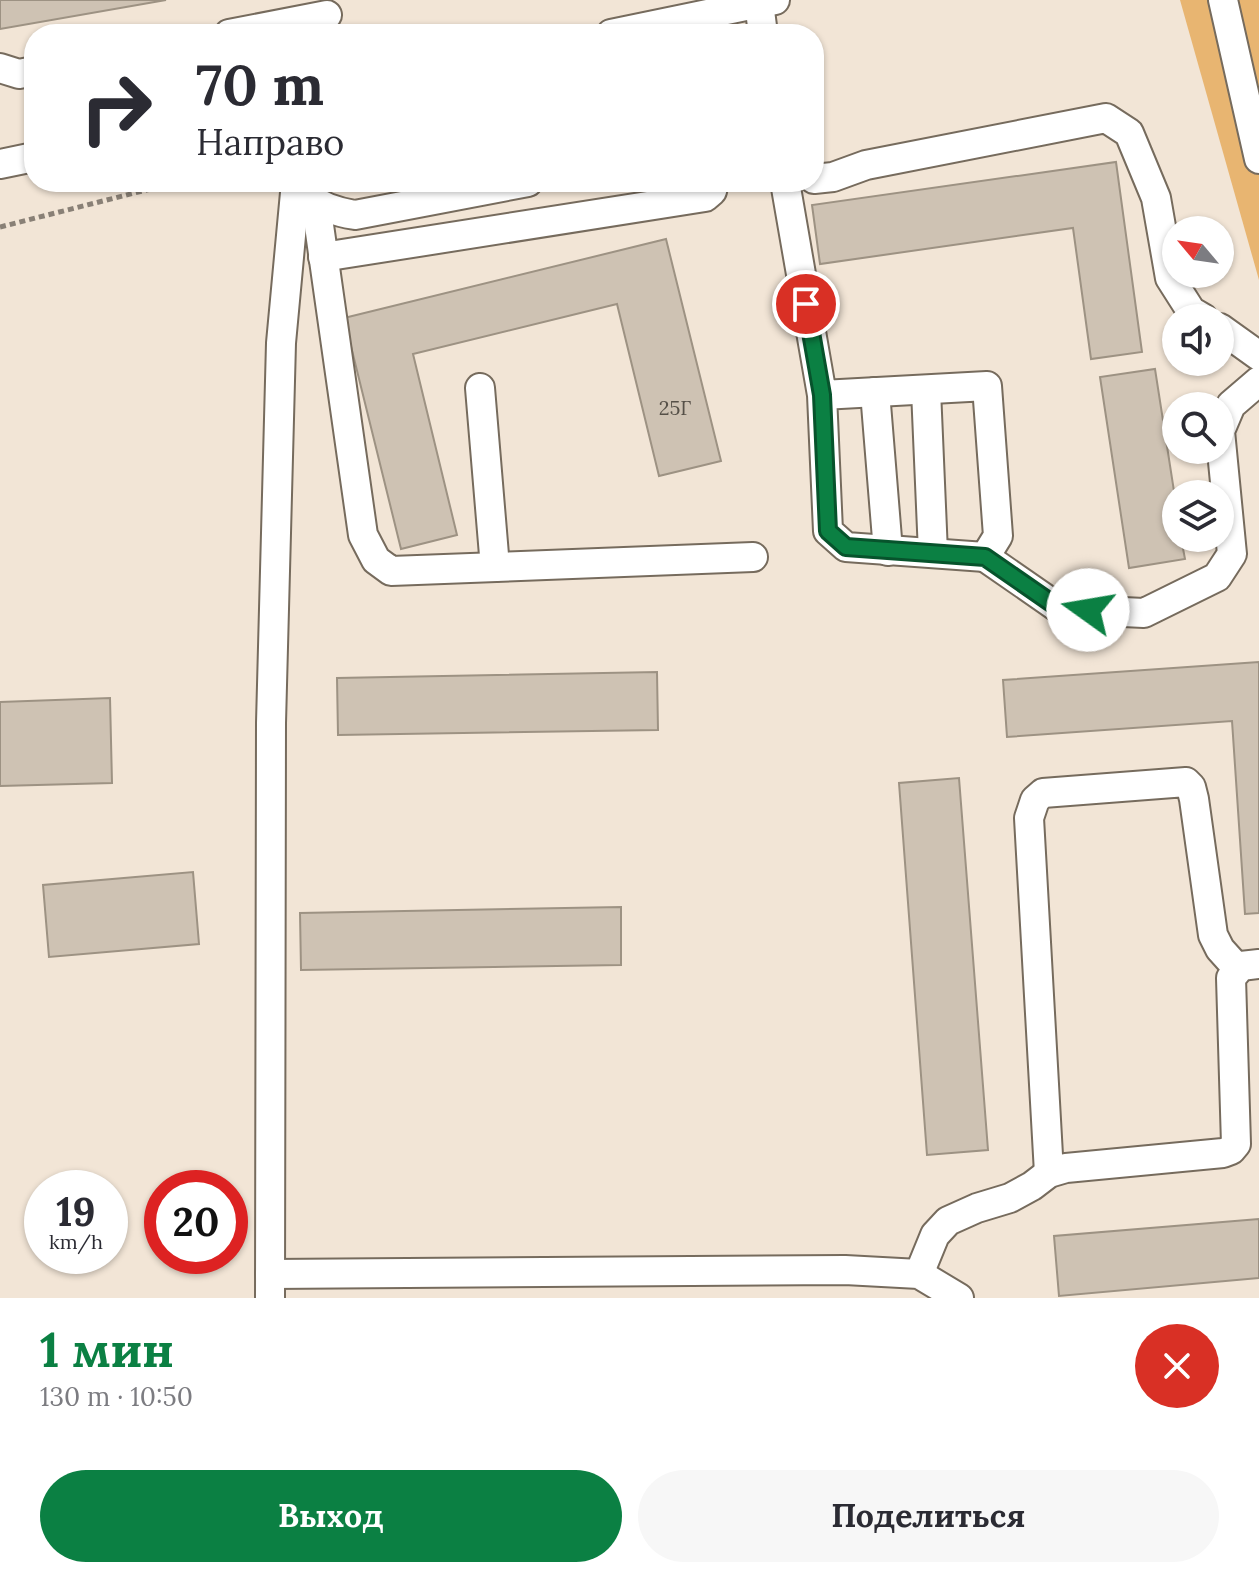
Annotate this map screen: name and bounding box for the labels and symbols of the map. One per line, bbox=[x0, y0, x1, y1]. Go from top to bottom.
north arrow bbox=[1162, 216, 1234, 288]
pin bbox=[772, 270, 840, 338]
house number: 25Г bbox=[659, 395, 691, 420]
position arrow bbox=[1046, 568, 1130, 652]
speed limit sign: 20 bbox=[144, 1170, 248, 1274]

